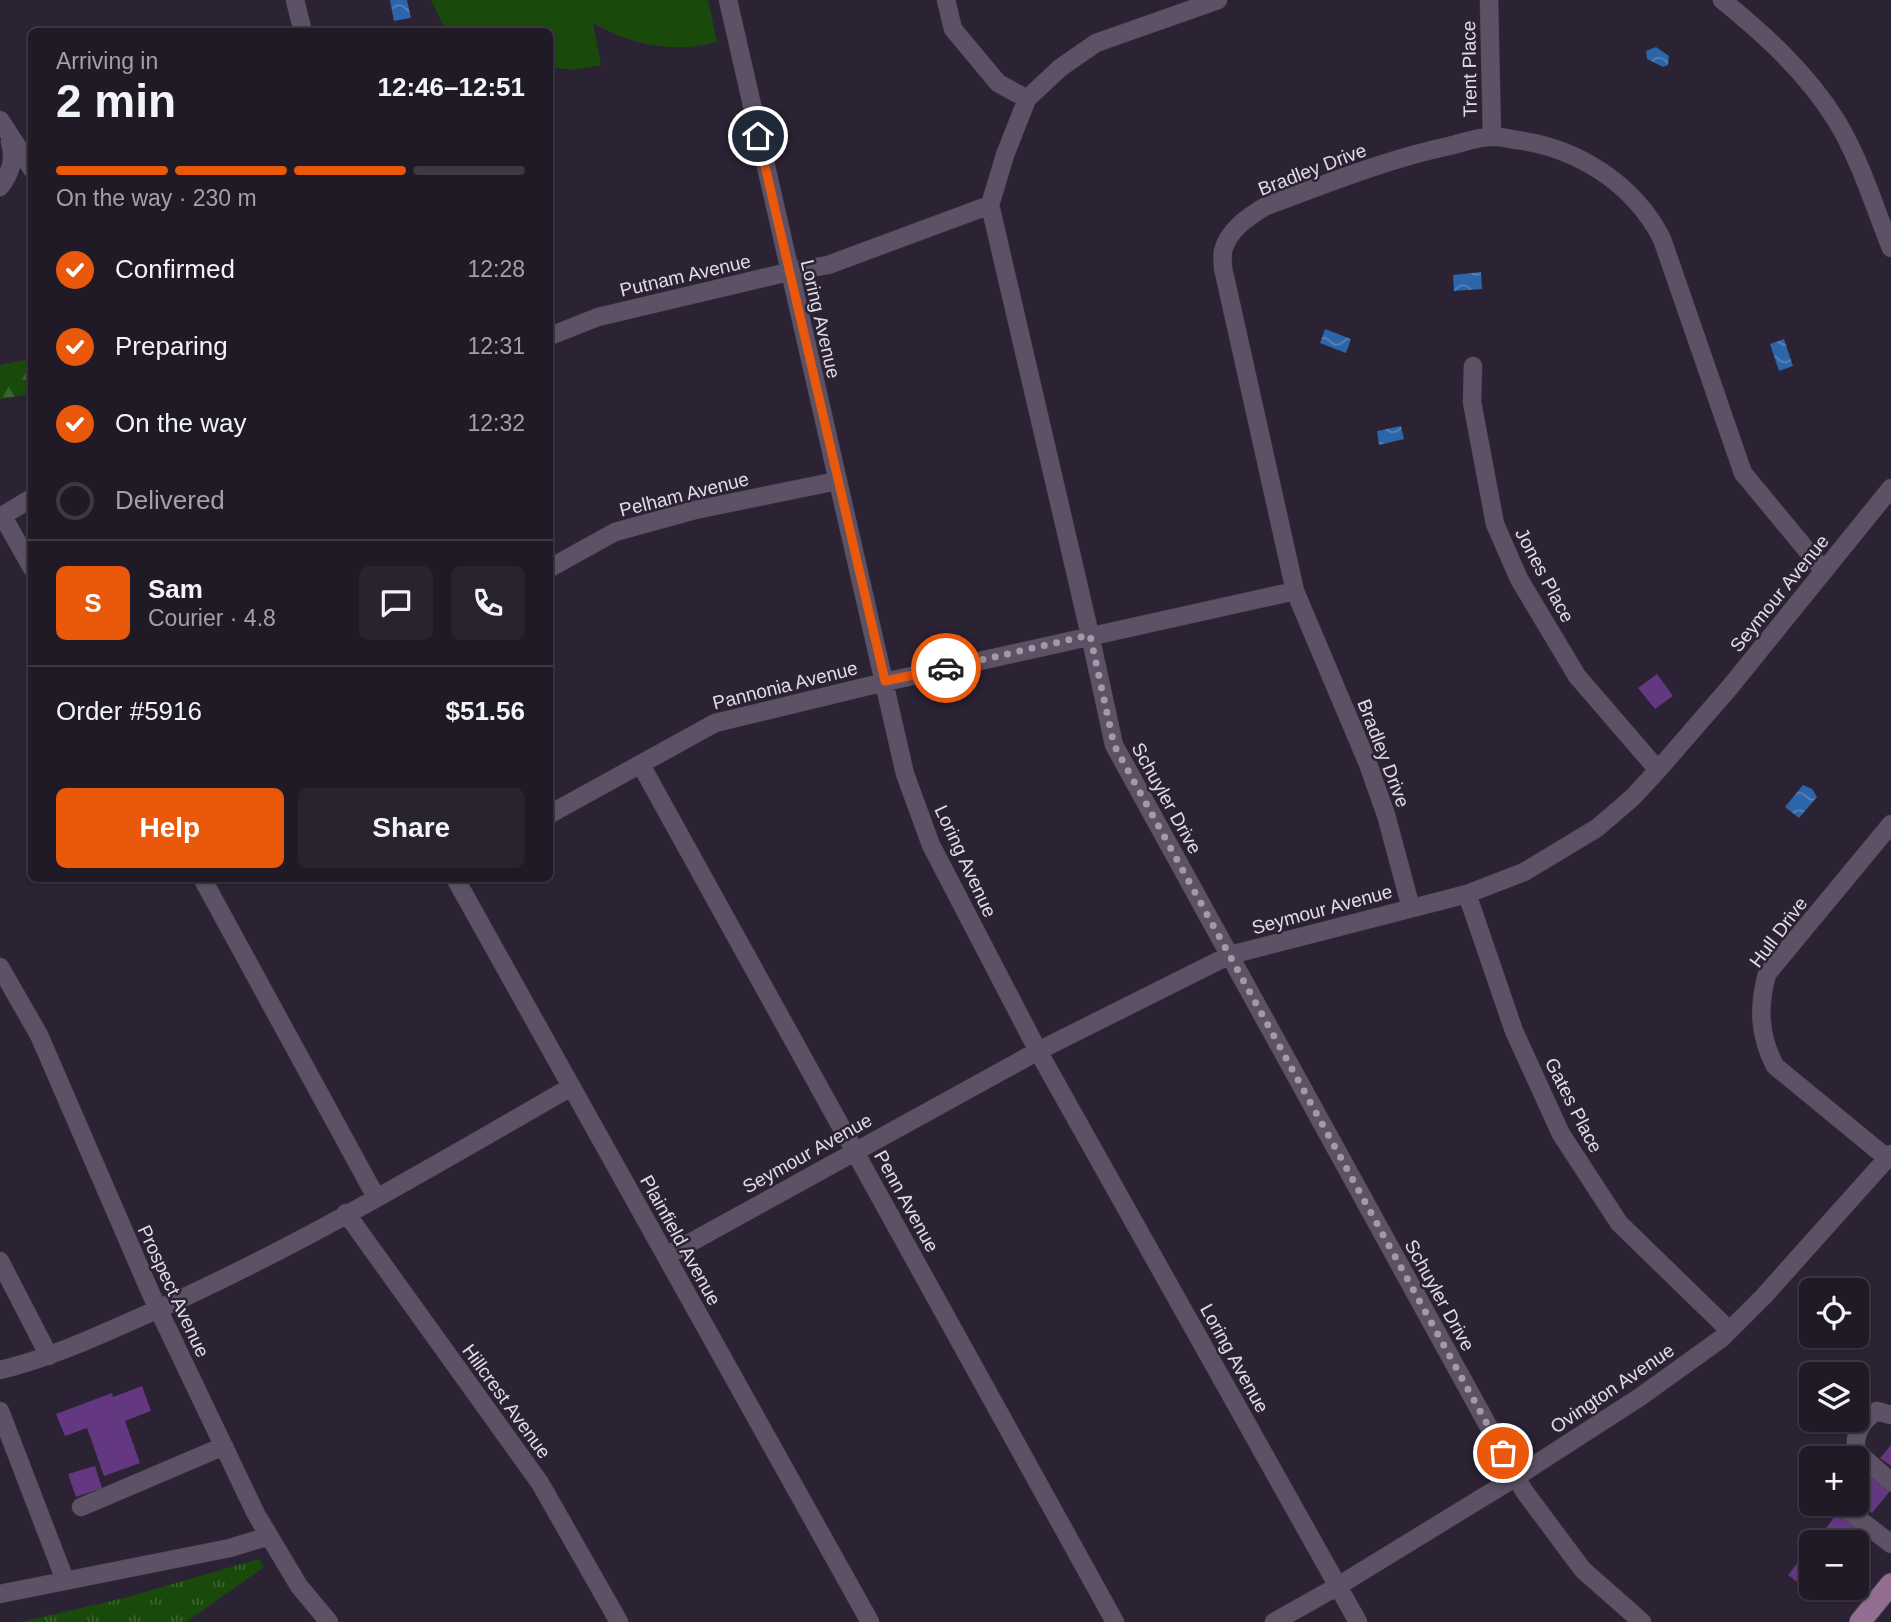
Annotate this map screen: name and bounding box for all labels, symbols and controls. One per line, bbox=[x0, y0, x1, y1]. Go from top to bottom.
street label: Trent Place bbox=[1458, 21, 1481, 117]
text: Arriving in bbox=[56, 48, 158, 74]
text: 12:46–12:51 bbox=[378, 72, 525, 102]
text: 2 min bbox=[56, 75, 176, 127]
pin bbox=[728, 106, 788, 166]
icon: home bbox=[739, 117, 777, 155]
street label: Bradley Drive bbox=[1255, 139, 1369, 200]
text: On the way · 230 m bbox=[56, 185, 257, 211]
street label: Putnam Avenue bbox=[618, 250, 753, 301]
icon: check bbox=[56, 251, 94, 289]
text: Confirmed bbox=[115, 254, 235, 284]
text: 12:28 bbox=[467, 256, 525, 282]
street label: Loring Avenue bbox=[797, 258, 844, 380]
icon: check bbox=[56, 328, 94, 366]
text: Preparing bbox=[115, 331, 228, 361]
text: 12:31 bbox=[467, 333, 525, 359]
icon: check bbox=[56, 405, 94, 443]
text: On the way bbox=[115, 408, 247, 438]
text: 12:32 bbox=[467, 410, 525, 436]
street label: Pelham Avenue bbox=[617, 468, 751, 521]
text: Delivered bbox=[115, 485, 225, 515]
street label: Jones Place bbox=[1511, 525, 1578, 626]
street label: Seymour Avenue bbox=[1726, 531, 1833, 656]
button: chat bbox=[359, 566, 433, 640]
button: phone bbox=[451, 566, 525, 640]
text: Sam bbox=[148, 574, 203, 604]
text: S bbox=[84, 588, 102, 618]
text: Courier · 4.8 bbox=[148, 605, 276, 631]
courier bbox=[911, 633, 981, 703]
icon: car bbox=[927, 649, 965, 687]
street label: Pannonia Avenue bbox=[710, 657, 860, 714]
text: Order #5916 bbox=[56, 696, 202, 726]
text: $51.56 bbox=[445, 696, 525, 726]
street label: Bradley Drive bbox=[1353, 696, 1414, 810]
street label: Schuyler Drive bbox=[1127, 739, 1206, 857]
button: Help bbox=[56, 788, 284, 868]
button: Share bbox=[298, 788, 525, 868]
street label: Loring Avenue bbox=[930, 802, 1001, 921]
street label: Seymour Avenue bbox=[1250, 881, 1395, 938]
street label: Hull Drive bbox=[1745, 893, 1812, 972]
street label: Gates Place bbox=[1541, 1054, 1606, 1156]
street label: Seymour Avenue bbox=[739, 1109, 875, 1198]
street label: Penn Avenue bbox=[870, 1147, 943, 1256]
street label: Plainfield Avenue bbox=[636, 1172, 725, 1309]
street label: Prospect Avenue bbox=[134, 1222, 213, 1361]
street label: Schuyler Drive bbox=[1400, 1236, 1479, 1354]
map controls bbox=[1799, 1278, 1869, 1600]
button: locate bbox=[1799, 1278, 1869, 1348]
street label: Loring Avenue bbox=[1196, 1300, 1273, 1416]
street label: Ovington Avenue bbox=[1547, 1339, 1678, 1437]
street label: Hillcrest Avenue bbox=[458, 1340, 555, 1462]
button: layers bbox=[1799, 1362, 1869, 1432]
pin bbox=[1473, 1423, 1533, 1483]
icon: bag bbox=[1484, 1434, 1522, 1472]
button: + bbox=[1799, 1446, 1869, 1516]
button: − bbox=[1799, 1530, 1869, 1600]

